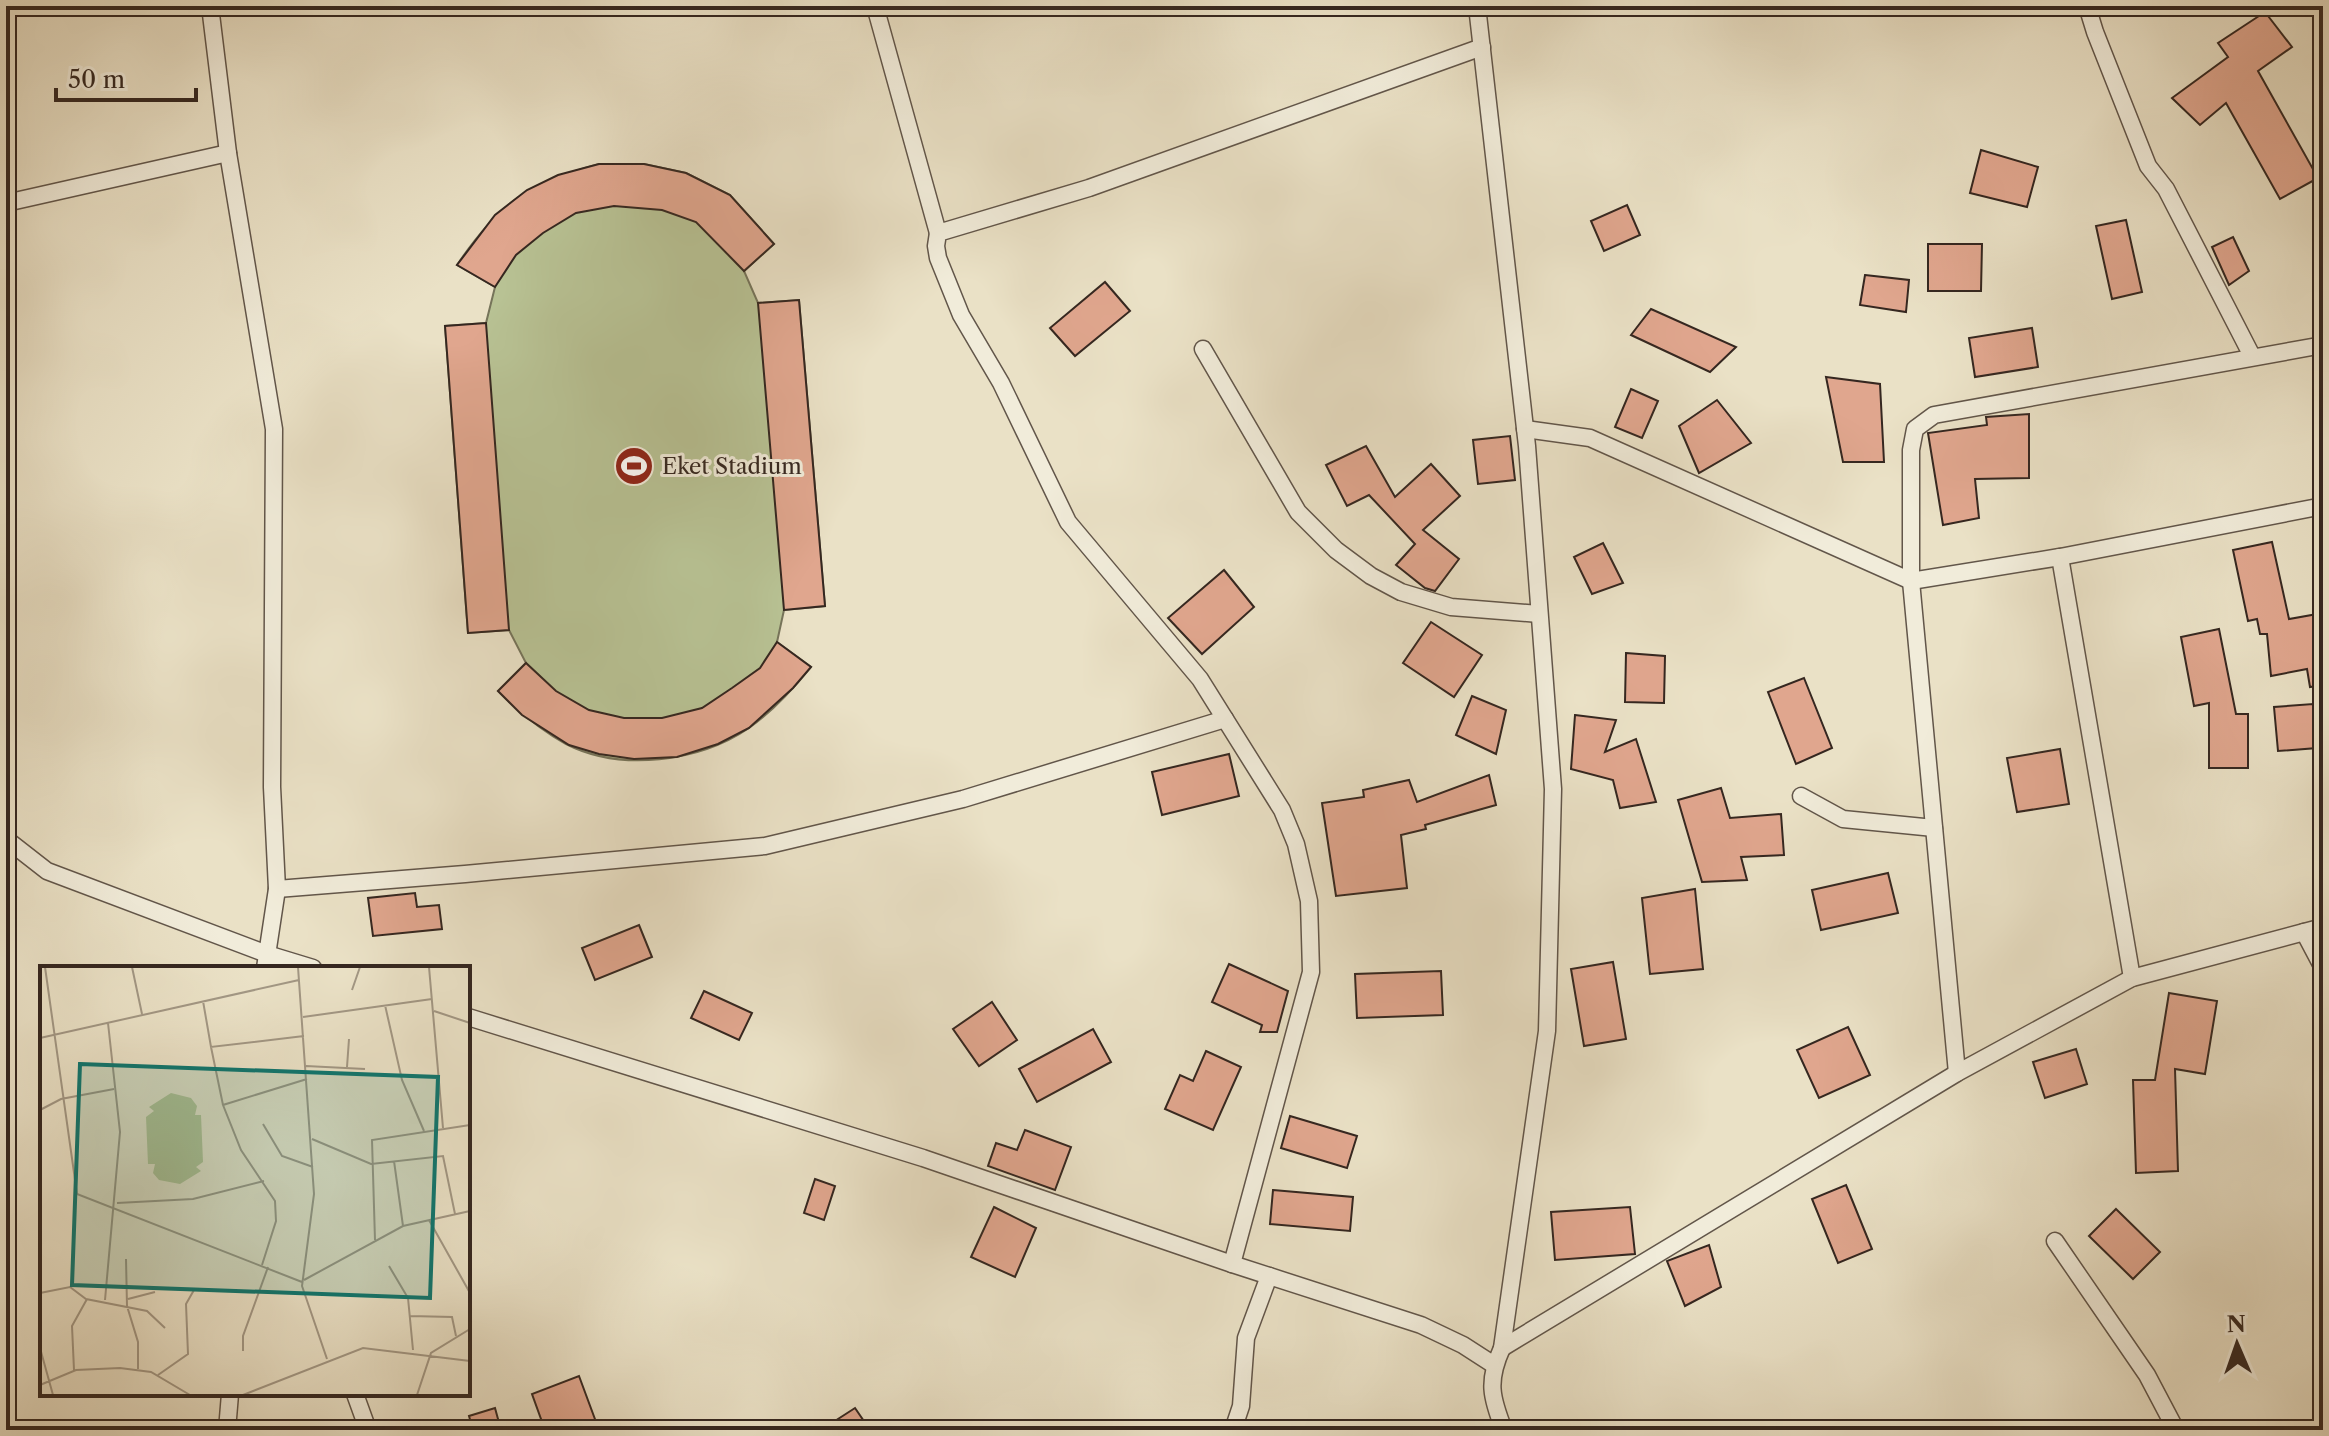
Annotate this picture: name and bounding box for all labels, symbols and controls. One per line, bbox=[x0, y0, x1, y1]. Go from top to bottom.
scale bar bbox=[56, 52, 196, 102]
text: 50 m bbox=[68, 65, 125, 94]
sports icon: Eket Stadium bbox=[613, 445, 655, 487]
place label: Eket Stadium bbox=[662, 453, 802, 480]
inset map bbox=[40, 966, 470, 1396]
north arrow bbox=[2197, 1304, 2277, 1384]
text: N bbox=[2226, 1311, 2246, 1338]

